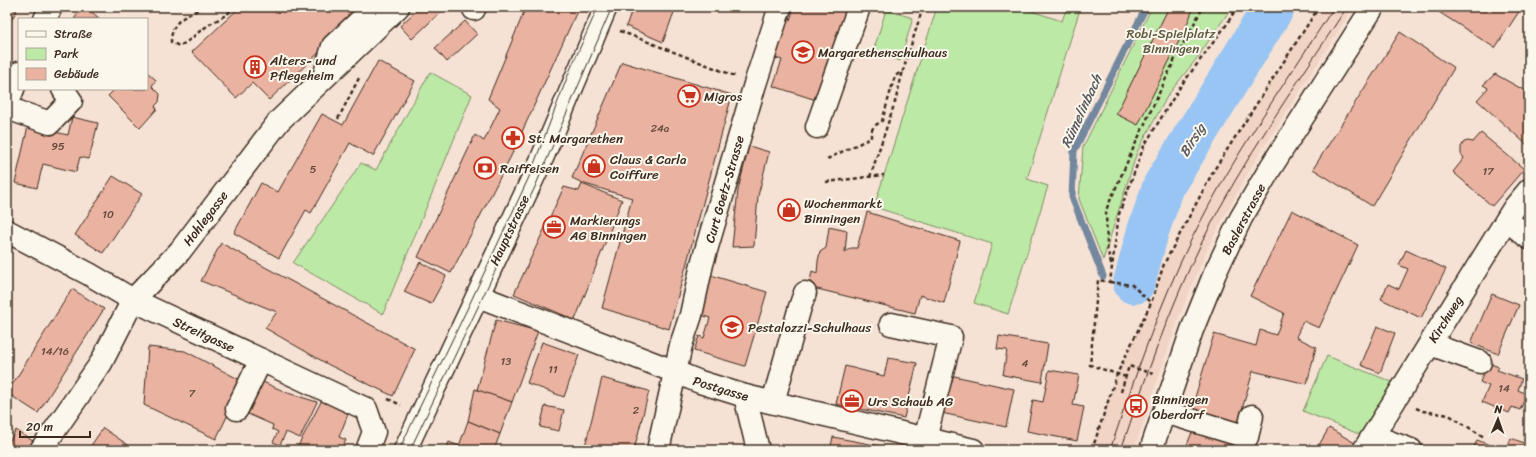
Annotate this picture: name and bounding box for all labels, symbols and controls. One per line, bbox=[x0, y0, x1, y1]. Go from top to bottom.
legend bbox=[18, 18, 148, 90]
park label: Robi-Spielplatz Binningen bbox=[1127, 22, 1216, 60]
text: Straße bbox=[54, 23, 92, 45]
school or university icon: Margarethenschulhaus bbox=[790, 39, 816, 65]
place label: Margarethenschulhaus bbox=[818, 41, 948, 64]
text: Park bbox=[54, 43, 79, 65]
place label: Alters- und Pflegeheim bbox=[269, 49, 337, 87]
building icon: Alters- und Pflegeheim bbox=[242, 54, 268, 80]
text: Gebäude bbox=[54, 63, 99, 85]
water label: Rümelinbach bbox=[1054, 69, 1110, 152]
supermarket icon: Migros bbox=[676, 83, 702, 109]
place label: Migros bbox=[704, 85, 743, 108]
water label: Birsig bbox=[1172, 118, 1213, 162]
house number: 24a bbox=[651, 119, 670, 138]
pharmacy icon: St. Margarethen bbox=[500, 125, 526, 151]
place label: St. Margarethen bbox=[528, 127, 623, 150]
street label: Curt Goetz-Strasse bbox=[698, 132, 751, 246]
house number: 95 bbox=[51, 137, 65, 156]
place label: Claus & Carla Coiffure bbox=[610, 148, 687, 186]
shop icon: Claus & Carla Coiffure bbox=[581, 153, 607, 179]
bank icon: Raiffeisen bbox=[472, 155, 498, 181]
place label: Raiffeisen bbox=[500, 157, 559, 180]
house number: 5 bbox=[310, 160, 317, 179]
house number: 17 bbox=[1483, 162, 1494, 181]
street label: Baslerstrasse bbox=[1215, 179, 1272, 259]
street label: Hohlegasse bbox=[177, 185, 234, 251]
street label: Hauptstrasse bbox=[483, 191, 536, 270]
place label: Wochenmarkt Binningen bbox=[804, 192, 882, 230]
shop icon: Wochenmarkt Binningen bbox=[776, 197, 802, 223]
house number: 10 bbox=[102, 205, 114, 224]
place label: Markierungs AG Binningen bbox=[569, 209, 646, 247]
office icon: Markierungs AG Binningen bbox=[541, 214, 567, 240]
street label: Kirchweg bbox=[1422, 291, 1469, 348]
street label: Streitgasse bbox=[169, 310, 239, 359]
school or university icon: Pestalozzi-Schulhaus bbox=[719, 314, 745, 340]
place label: Pestalozzi-Schulhaus bbox=[748, 316, 872, 339]
house number: 14/16 bbox=[41, 342, 69, 361]
house number: 13 bbox=[501, 352, 511, 371]
house number: 4 bbox=[1022, 354, 1029, 373]
house number: 11 bbox=[548, 360, 558, 379]
street label: Postgasse bbox=[690, 369, 752, 408]
house number: 14 bbox=[1498, 379, 1510, 398]
house number: 7 bbox=[189, 384, 196, 403]
office icon: Urs Schaub AG bbox=[839, 388, 865, 414]
place label: Binningen Oberdorf bbox=[1152, 388, 1208, 426]
place label: Urs Schaub AG bbox=[868, 390, 953, 413]
bus stop icon: Binningen Oberdorf bbox=[1123, 393, 1149, 419]
north arrow bbox=[1478, 399, 1518, 439]
text: N bbox=[1493, 400, 1503, 419]
house number: 2 bbox=[633, 401, 640, 420]
scale bar bbox=[20, 413, 90, 439]
text: 20 m bbox=[26, 416, 53, 438]

